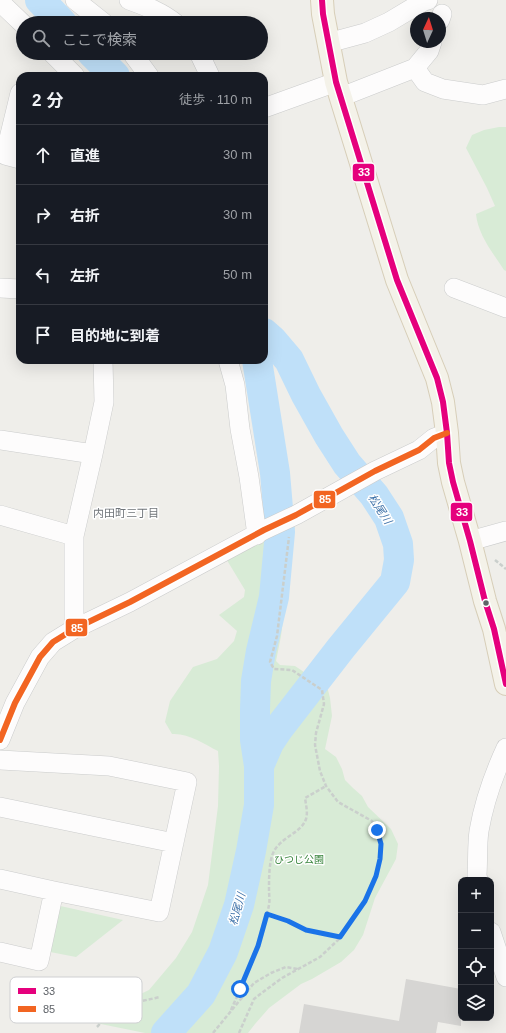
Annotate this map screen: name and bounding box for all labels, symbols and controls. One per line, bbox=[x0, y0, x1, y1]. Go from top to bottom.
north arrow bbox=[410, 12, 446, 48]
search box bbox=[16, 16, 268, 60]
icon: search bbox=[30, 27, 52, 49]
text: ここで検索 bbox=[62, 31, 137, 48]
text: 2 分 bbox=[32, 91, 63, 110]
text: 徒歩 · 110 m bbox=[179, 92, 252, 107]
icon: ahead bbox=[32, 144, 54, 166]
text: 直進 bbox=[70, 147, 100, 164]
text: 30 m bbox=[223, 147, 252, 162]
line badge: 33 bbox=[352, 163, 375, 182]
text: 33 bbox=[358, 166, 370, 178]
icon: right bbox=[32, 204, 54, 226]
text: 右折 bbox=[70, 207, 100, 224]
text: 30 m bbox=[223, 207, 252, 222]
icon: left bbox=[32, 264, 54, 286]
text: 左折 bbox=[70, 267, 100, 284]
text: 50 m bbox=[223, 267, 252, 282]
icon: arrive bbox=[32, 324, 54, 346]
text: 目的地に到着 bbox=[70, 327, 160, 344]
line badge: 85 bbox=[313, 490, 336, 509]
water label: 松尾川 bbox=[366, 492, 395, 527]
text: 85 bbox=[319, 493, 331, 505]
line badge: 33 bbox=[450, 502, 473, 522]
text: 33 bbox=[456, 506, 468, 518]
district label: 内田町三丁目 bbox=[93, 507, 159, 519]
unlabelled marker bbox=[481, 598, 491, 608]
line badge: 85 bbox=[65, 618, 88, 637]
text: 85 bbox=[71, 622, 83, 634]
route end bbox=[368, 821, 386, 839]
park label: ひつじ公園 bbox=[274, 854, 324, 865]
map controls bbox=[458, 877, 494, 1021]
button: + bbox=[458, 877, 494, 913]
water label: 松尾川 bbox=[227, 891, 248, 927]
button: − bbox=[458, 913, 494, 949]
button: locate bbox=[458, 949, 494, 985]
legend bbox=[10, 977, 142, 1023]
route start bbox=[231, 980, 249, 998]
text: 33 bbox=[43, 985, 55, 997]
button: layers bbox=[458, 985, 494, 1021]
text: 85 bbox=[43, 1003, 55, 1015]

